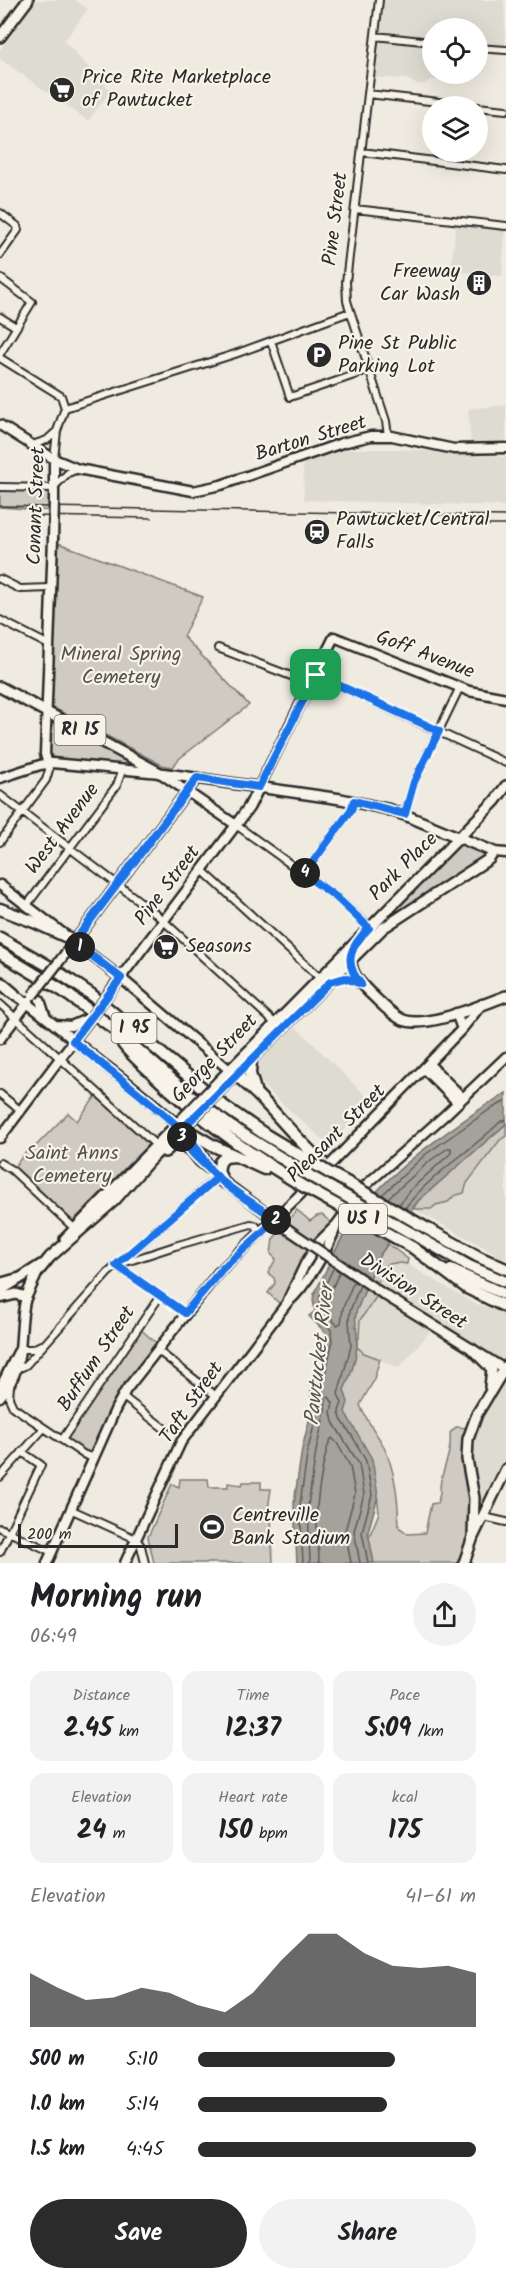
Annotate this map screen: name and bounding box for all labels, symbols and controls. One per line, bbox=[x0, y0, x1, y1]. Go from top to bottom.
map controls bbox=[422, 18, 488, 162]
button: locate bbox=[422, 18, 488, 84]
place label: Price Rite Marketplace of Pawtucket bbox=[82, 62, 271, 117]
supermarket icon: Price Rite Marketplace of Pawtucket bbox=[47, 75, 77, 105]
button: layers bbox=[422, 96, 488, 162]
street label: Pine Street bbox=[314, 170, 358, 268]
place label: Freeway Car Wash bbox=[380, 256, 461, 311]
building icon: Freeway Car Wash bbox=[464, 268, 494, 298]
place label: Pine St Public Parking Lot bbox=[338, 328, 457, 383]
parking icon: Pine St Public Parking Lot bbox=[304, 340, 334, 370]
street label: Barton Street bbox=[251, 407, 371, 471]
street label: Conant Street bbox=[19, 446, 55, 566]
place label: Pawtucket/Central Falls bbox=[336, 504, 490, 559]
station icon: Pawtucket/Central Falls bbox=[302, 517, 332, 547]
street label: Goff Avenue bbox=[371, 622, 479, 688]
park label: Mineral Spring Cemetery bbox=[61, 639, 181, 694]
pin bbox=[290, 649, 341, 700]
icon: arrive bbox=[299, 658, 332, 691]
road number: RI 15 bbox=[54, 715, 106, 745]
street label: West Avenue bbox=[18, 776, 108, 882]
street label: Park Place bbox=[362, 825, 446, 909]
street label: Pine Street bbox=[127, 839, 209, 933]
pin: 4 bbox=[290, 858, 320, 888]
text: 4 bbox=[301, 860, 309, 885]
place label: Seasons bbox=[186, 931, 252, 963]
pin: 1 bbox=[65, 932, 95, 962]
supermarket icon: Seasons bbox=[151, 932, 181, 962]
text: 1 bbox=[78, 934, 82, 959]
street label: George Street bbox=[164, 1007, 266, 1111]
road number: I 95 bbox=[112, 1013, 156, 1043]
street label: Pleasant Street bbox=[280, 1077, 394, 1191]
pin: 3 bbox=[167, 1122, 197, 1152]
text: 3 bbox=[178, 1124, 186, 1149]
park label: Saint Anns Cemetery bbox=[25, 1138, 119, 1193]
road number: US 1 bbox=[339, 1204, 387, 1234]
pin: 2 bbox=[261, 1205, 291, 1235]
text: 2 bbox=[271, 1207, 281, 1232]
street label: Division Street bbox=[353, 1245, 473, 1339]
water label: Pawtucket River bbox=[296, 1279, 344, 1427]
street label: Buffum Street bbox=[50, 1299, 144, 1418]
street label: Taft Street bbox=[152, 1355, 232, 1451]
place label: Centreville Bank Stadium bbox=[232, 1500, 350, 1555]
sports icon: Centreville Bank Stadium bbox=[197, 1512, 227, 1542]
scale bar bbox=[18, 1521, 178, 1548]
text: 200 m bbox=[27, 1522, 71, 1547]
text: Morning run bbox=[30, 1572, 202, 1625]
button: share bbox=[413, 1583, 476, 1646]
text: 06:49 bbox=[30, 1621, 77, 1653]
text: Distance bbox=[73, 1683, 130, 1708]
text: Time bbox=[237, 1683, 269, 1708]
text: Pace bbox=[389, 1683, 420, 1708]
text: 2.45 bbox=[64, 1708, 112, 1750]
text: 12:37 bbox=[225, 1708, 281, 1750]
text: 5:09 bbox=[365, 1708, 412, 1750]
text: km bbox=[112, 1719, 139, 1744]
text: /km bbox=[412, 1719, 444, 1744]
text: Elevation bbox=[71, 1785, 132, 1810]
text: Heart rate bbox=[218, 1785, 288, 1810]
text: kcal bbox=[392, 1785, 418, 1810]
text: 24 bbox=[77, 1810, 106, 1852]
text: 150 bbox=[218, 1810, 253, 1852]
text: 175 bbox=[388, 1810, 421, 1852]
text: m bbox=[106, 1821, 126, 1846]
text: bpm bbox=[253, 1821, 288, 1846]
text: Elevation bbox=[30, 1881, 106, 1913]
text: 41–61 m bbox=[405, 1881, 476, 1913]
text: 500 m bbox=[30, 2044, 85, 2076]
text: 5:10 bbox=[126, 2044, 158, 2076]
text: 1.0 km bbox=[30, 2089, 85, 2121]
text: 5:14 bbox=[126, 2089, 159, 2121]
text: 1.5 km bbox=[30, 2134, 85, 2166]
text: 4:45 bbox=[126, 2134, 164, 2166]
button: Save bbox=[30, 2199, 247, 2268]
button: Share bbox=[259, 2199, 476, 2268]

